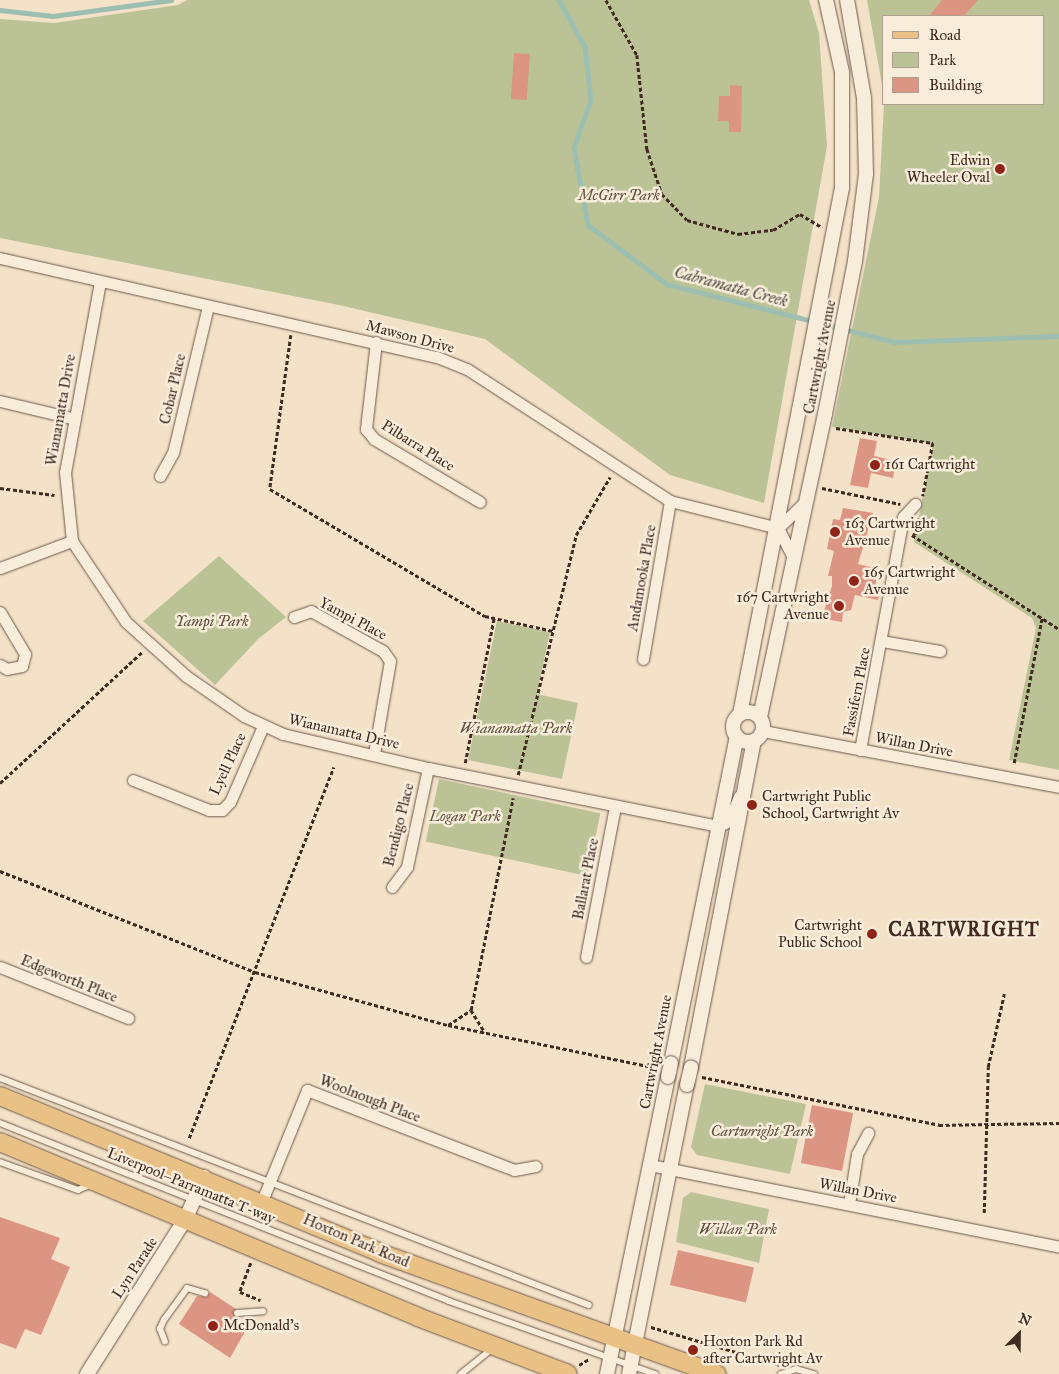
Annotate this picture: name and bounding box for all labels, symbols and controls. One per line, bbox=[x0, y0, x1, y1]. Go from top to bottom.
legend bbox=[882, 15, 1044, 105]
text: Road bbox=[929, 26, 961, 44]
text: Park bbox=[929, 51, 956, 69]
text: Building bbox=[929, 76, 982, 94]
place label: Edwin Wheeler Oval bbox=[907, 151, 990, 186]
marker: Edwin Wheeler Oval bbox=[994, 163, 1006, 175]
park label: McGirr Park bbox=[578, 187, 660, 205]
water label: Cabramatta Creek bbox=[672, 263, 790, 311]
street label: Cartwright Avenue bbox=[800, 298, 840, 416]
street label: Mawson Drive bbox=[364, 317, 456, 357]
street label: Cobar Place bbox=[156, 352, 190, 426]
street label: Wianamatta Drive bbox=[42, 353, 80, 467]
street label: Pilbarra Place bbox=[378, 416, 458, 476]
place label: 161 Cartwright bbox=[885, 456, 975, 474]
marker: 161 Cartwright bbox=[869, 459, 881, 471]
place label: 163 Cartwright Avenue bbox=[845, 514, 935, 549]
street label: Andamooka Place bbox=[624, 523, 660, 633]
marker: 163 Cartwright Avenue bbox=[829, 526, 841, 538]
place label: 165 Cartwright Avenue bbox=[864, 563, 955, 598]
marker: 165 Cartwright Avenue bbox=[848, 575, 860, 587]
place label: 167 Cartwright Avenue bbox=[737, 588, 829, 623]
street label: Yampi Place bbox=[316, 594, 390, 644]
marker: 167 Cartwright Avenue bbox=[833, 600, 845, 612]
park label: Yampi Park bbox=[175, 613, 249, 631]
street label: Fassifern Place bbox=[840, 646, 874, 738]
street label: Wianamatta Drive bbox=[287, 711, 401, 753]
park label: Wianamatta Park bbox=[460, 720, 572, 738]
street label: Willan Drive bbox=[874, 729, 954, 761]
street label: Lyell Place bbox=[206, 730, 250, 798]
street label: Bendigo Place bbox=[380, 781, 418, 869]
place label: Cartwright Public School, Cartwright Av bbox=[762, 787, 899, 822]
marker: Cartwright Public School, Cartwright Av bbox=[746, 799, 758, 811]
park label: Logan Park bbox=[429, 808, 501, 826]
street label: Ballarat Place bbox=[569, 837, 603, 921]
place label: Cartwright Public School bbox=[778, 916, 862, 951]
district label: CARTWRIGHT bbox=[887, 917, 1041, 941]
marker: Cartwright Public School bbox=[866, 928, 878, 940]
street label: Edgeworth Place bbox=[18, 951, 120, 1007]
street label: Cartwright Avenue bbox=[636, 993, 676, 1111]
street label: Woolnough Place bbox=[317, 1071, 423, 1127]
park label: Cartwright Park bbox=[711, 1123, 813, 1141]
street label: Liverpool–Parramatta T-way bbox=[104, 1144, 278, 1228]
street label: Willan Drive bbox=[818, 1175, 898, 1207]
street label: Hoxton Park Road bbox=[300, 1211, 412, 1271]
park label: Willan Park bbox=[699, 1221, 777, 1239]
street label: Lyn Parade bbox=[108, 1234, 162, 1302]
north arrow bbox=[994, 1309, 1044, 1359]
text: N bbox=[1016, 1310, 1034, 1330]
place label: McDonald's bbox=[223, 1317, 299, 1335]
marker: McDonald's bbox=[207, 1320, 219, 1332]
place label: Hoxton Park Rd after Cartwright Av bbox=[703, 1332, 822, 1367]
marker: Hoxton Park Rd after Cartwright Av bbox=[687, 1344, 699, 1356]

